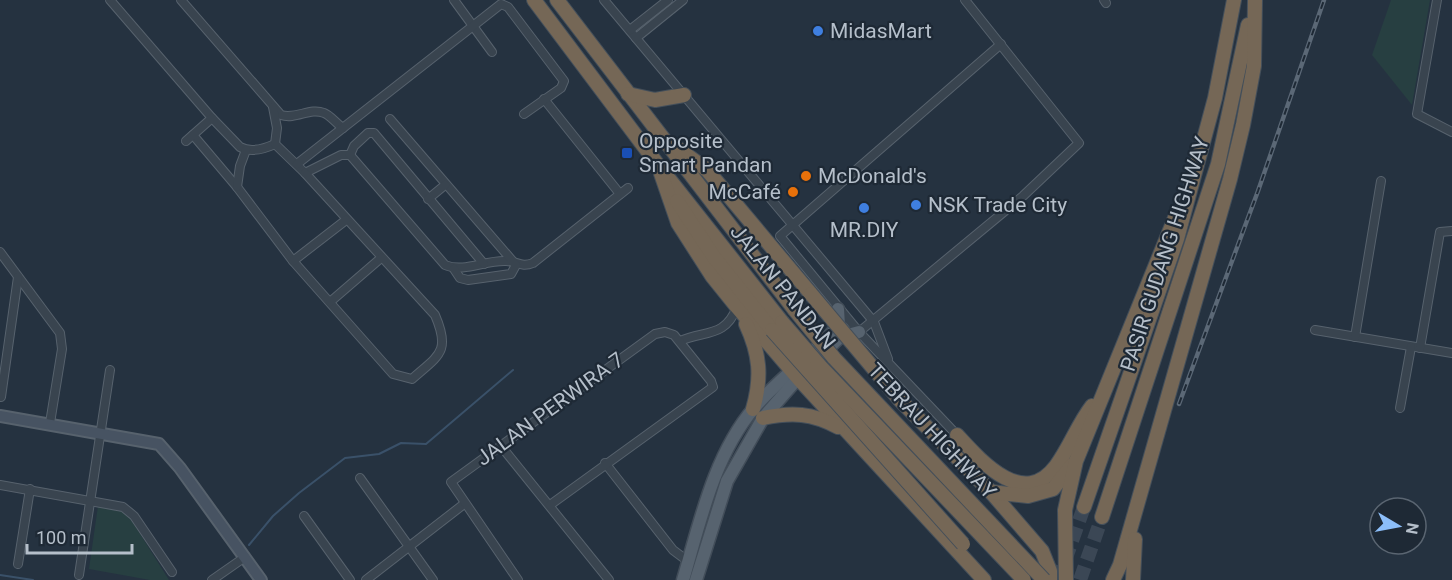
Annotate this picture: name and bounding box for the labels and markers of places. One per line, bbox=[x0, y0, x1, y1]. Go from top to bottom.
place label: MidasMart bbox=[830, 19, 932, 43]
marker: MidasMart bbox=[811, 24, 825, 38]
place label: Opposite Smart Pandan bbox=[639, 129, 772, 177]
marker: Opposite Smart Pandan bbox=[620, 146, 634, 160]
place label: McDonald's bbox=[818, 164, 927, 188]
marker: McDonald's bbox=[799, 169, 813, 183]
place label: McCafé bbox=[708, 180, 781, 204]
marker: McCafé bbox=[786, 185, 800, 199]
place label: NSK Trade City bbox=[928, 193, 1067, 217]
marker: NSK Trade City bbox=[909, 198, 923, 212]
marker: MR.DIY bbox=[857, 201, 871, 215]
place label: MR.DIY bbox=[830, 218, 899, 242]

